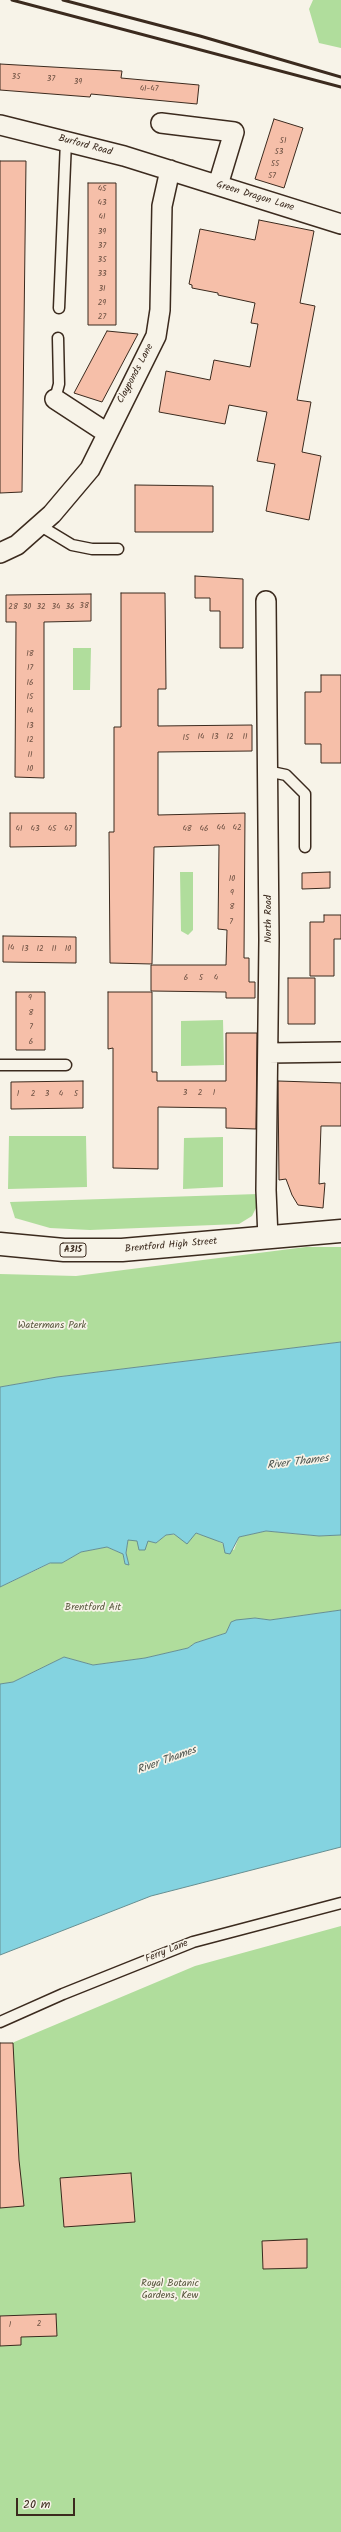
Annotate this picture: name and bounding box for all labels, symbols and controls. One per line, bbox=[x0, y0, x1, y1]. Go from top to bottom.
house number: 35 bbox=[12, 73, 20, 83]
house number: 37 bbox=[47, 75, 55, 85]
house number: 39 bbox=[74, 78, 82, 88]
house number: 41-47 bbox=[140, 85, 158, 95]
street label: Burford Road bbox=[57, 133, 113, 159]
house number: 51 bbox=[280, 137, 286, 147]
house number: 53 bbox=[275, 148, 283, 158]
house number: 55 bbox=[271, 160, 279, 170]
house number: 57 bbox=[268, 172, 276, 182]
street label: Green Dragon Lane bbox=[215, 179, 295, 215]
house number: 45 bbox=[98, 185, 106, 195]
house number: 43 bbox=[98, 199, 106, 209]
house number: 41 bbox=[99, 213, 105, 223]
house number: 39 bbox=[98, 228, 106, 238]
house number: 37 bbox=[98, 242, 106, 252]
house number: 35 bbox=[98, 256, 106, 266]
house number: 33 bbox=[97, 270, 107, 280]
house number: 31 bbox=[98, 285, 106, 295]
house number: 29 bbox=[98, 299, 106, 309]
house number: 27 bbox=[98, 313, 106, 323]
street label: Clayponds Lane bbox=[115, 342, 157, 406]
house number: 38 bbox=[79, 602, 89, 612]
house number: 28 bbox=[8, 603, 18, 613]
house number: 30 bbox=[23, 603, 31, 613]
house number: 32 bbox=[36, 603, 46, 613]
house number: 34 bbox=[52, 603, 60, 613]
house number: 36 bbox=[65, 603, 75, 613]
house number: 18 bbox=[26, 650, 34, 660]
house number: 17 bbox=[27, 664, 33, 674]
house number: 16 bbox=[27, 679, 33, 689]
house number: 15 bbox=[27, 693, 33, 703]
house number: 14 bbox=[27, 707, 33, 717]
house number: 13 bbox=[26, 722, 34, 732]
house number: 14 bbox=[198, 733, 204, 743]
house number: 13 bbox=[211, 733, 219, 743]
house number: 12 bbox=[226, 733, 234, 743]
house number: 11 bbox=[242, 733, 248, 743]
house number: 15 bbox=[183, 734, 189, 744]
house number: 12 bbox=[26, 736, 34, 746]
house number: 11 bbox=[27, 751, 33, 761]
house number: 10 bbox=[27, 765, 33, 775]
house number: 44 bbox=[217, 824, 225, 834]
house number: 42 bbox=[232, 824, 242, 834]
house number: 41 bbox=[16, 825, 22, 835]
house number: 43 bbox=[31, 825, 39, 835]
house number: 45 bbox=[48, 825, 56, 835]
house number: 47 bbox=[64, 825, 72, 835]
house number: 48 bbox=[182, 825, 192, 835]
house number: 46 bbox=[200, 825, 208, 835]
house number: 10 bbox=[229, 875, 235, 885]
house number: 9 bbox=[230, 889, 234, 899]
street label: North Road bbox=[263, 895, 275, 943]
house number: 8 bbox=[230, 903, 234, 913]
house number: 7 bbox=[229, 918, 233, 928]
house number: 14 bbox=[8, 944, 14, 954]
house number: 13 bbox=[21, 945, 29, 955]
house number: 12 bbox=[36, 945, 44, 955]
house number: 11 bbox=[51, 945, 57, 955]
house number: 10 bbox=[65, 945, 71, 955]
house number: 6 bbox=[184, 974, 188, 984]
house number: 5 bbox=[199, 974, 203, 984]
house number: 4 bbox=[214, 974, 218, 984]
house number: 9 bbox=[28, 994, 32, 1004]
house number: 8 bbox=[29, 1009, 33, 1019]
house number: 7 bbox=[29, 1023, 33, 1033]
house number: 6 bbox=[29, 1038, 33, 1048]
house number: 3 bbox=[183, 1089, 187, 1099]
house number: 2 bbox=[198, 1089, 202, 1099]
house number: 1 bbox=[213, 1089, 215, 1099]
house number: 1 bbox=[17, 1090, 19, 1100]
house number: 2 bbox=[31, 1090, 35, 1100]
house number: 3 bbox=[45, 1090, 49, 1100]
house number: 4 bbox=[59, 1090, 63, 1100]
house number: 5 bbox=[74, 1090, 78, 1100]
street label: Brentford High Street bbox=[124, 1236, 218, 1256]
road number: A315 bbox=[60, 1243, 86, 1257]
park label: Watermans Park bbox=[18, 1320, 86, 1332]
water label: River Thames bbox=[266, 1453, 330, 1473]
park label: Brentford Ait bbox=[65, 1602, 121, 1614]
water label: River Thames bbox=[136, 1744, 198, 1778]
street label: Ferry Lane bbox=[144, 1938, 190, 1966]
park label: Royal Botanic Gardens, Kew bbox=[141, 2278, 199, 2302]
house number: 2 bbox=[37, 2320, 41, 2330]
house number: 1 bbox=[9, 2321, 11, 2331]
scale bar bbox=[18, 2490, 77, 2516]
text: 20 m bbox=[23, 2495, 50, 2514]

